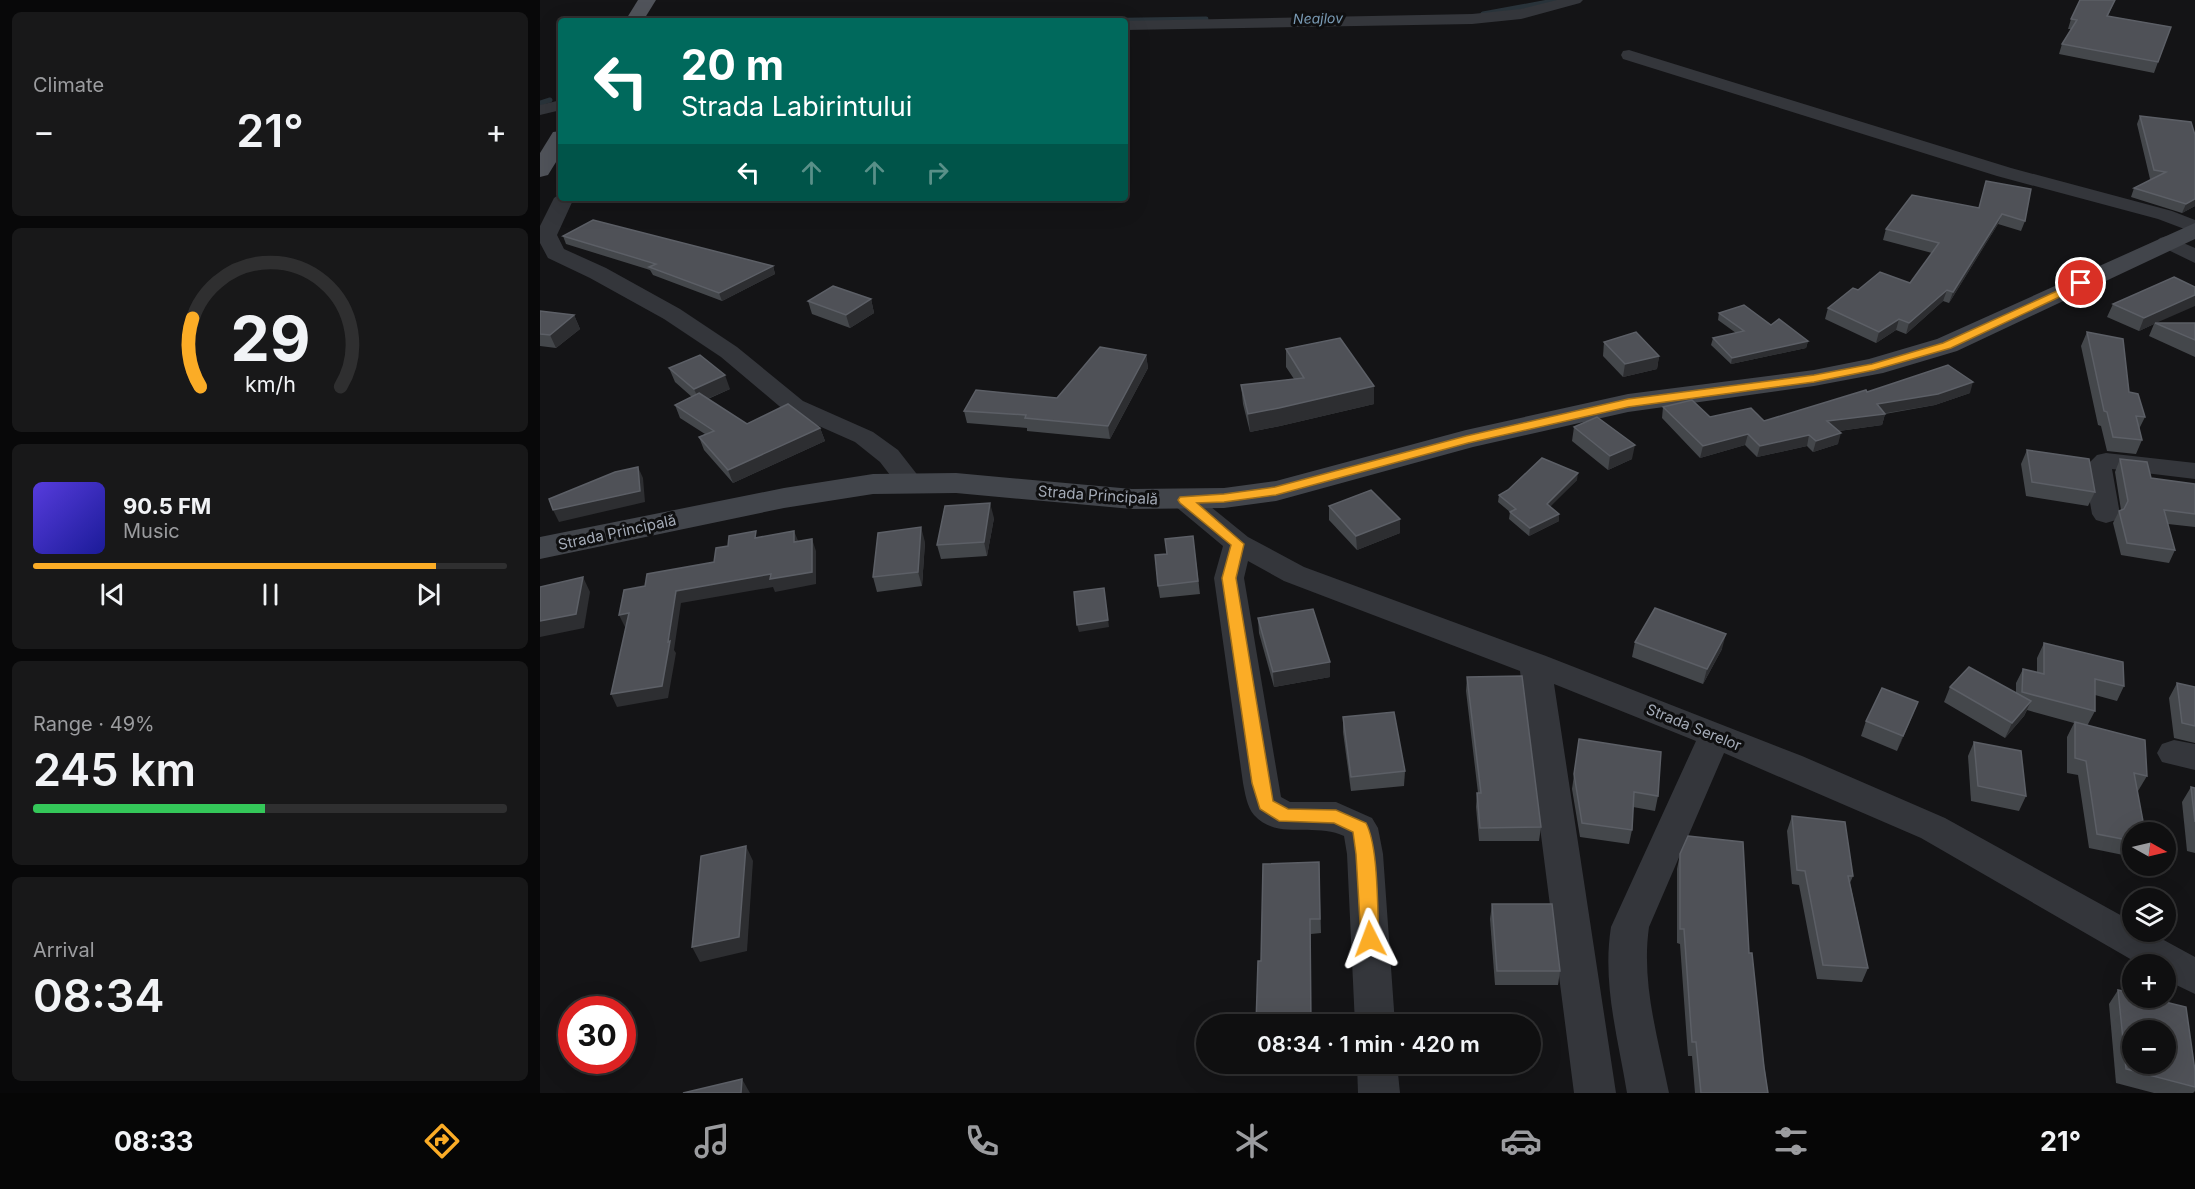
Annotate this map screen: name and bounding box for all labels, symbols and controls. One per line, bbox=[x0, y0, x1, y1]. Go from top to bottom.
water label: Neajlov bbox=[1293, 9, 1344, 27]
text: 20 m bbox=[681, 39, 784, 90]
icon: left bbox=[582, 42, 660, 120]
text: Climate bbox=[33, 73, 104, 97]
text: Strada Labirintului bbox=[681, 90, 912, 123]
text: 21° bbox=[236, 103, 304, 158]
text: − bbox=[33, 111, 55, 151]
text: + bbox=[485, 111, 507, 151]
icon: left bbox=[732, 156, 765, 189]
icon: ahead bbox=[795, 156, 828, 189]
icon: ahead bbox=[858, 156, 891, 189]
icon: right bbox=[921, 156, 954, 189]
pin bbox=[2055, 257, 2106, 308]
icon: arrive bbox=[2064, 266, 2097, 299]
text: 29 bbox=[230, 301, 310, 376]
text: km/h bbox=[245, 372, 295, 398]
street label: Strada Principală bbox=[1037, 481, 1159, 509]
text: 90.5 FM bbox=[123, 493, 211, 519]
street label: Strada Principală bbox=[556, 510, 678, 554]
text: Music bbox=[123, 519, 180, 543]
icon: previous bbox=[96, 578, 129, 611]
icon: pause bbox=[254, 578, 287, 611]
icon: next bbox=[412, 578, 445, 611]
street label: Strada Serelor bbox=[1644, 699, 1745, 755]
text: Range · 49% bbox=[33, 712, 155, 736]
text: 245 km bbox=[33, 742, 196, 797]
north arrow bbox=[2122, 822, 2176, 876]
map controls bbox=[2122, 822, 2176, 1074]
button: layers bbox=[2122, 888, 2176, 942]
position arrow bbox=[1338, 907, 1402, 971]
text: Arrival bbox=[33, 938, 95, 962]
button: + bbox=[2122, 954, 2176, 1008]
text: 08:34 bbox=[33, 968, 164, 1023]
speed limit sign: 30 bbox=[558, 996, 636, 1074]
button: − bbox=[2122, 1020, 2176, 1074]
text: 08:34 · 1 min · 420 m bbox=[1257, 1031, 1480, 1057]
icon: directions bbox=[421, 1120, 463, 1162]
icon: music bbox=[691, 1120, 733, 1162]
icon: phone bbox=[961, 1120, 1003, 1162]
icon: climate bbox=[1231, 1120, 1273, 1162]
icon: car bbox=[1500, 1120, 1542, 1162]
icon: filters bbox=[1770, 1120, 1812, 1162]
text: 08:33 bbox=[114, 1125, 194, 1158]
text: 21° bbox=[2040, 1125, 2081, 1158]

